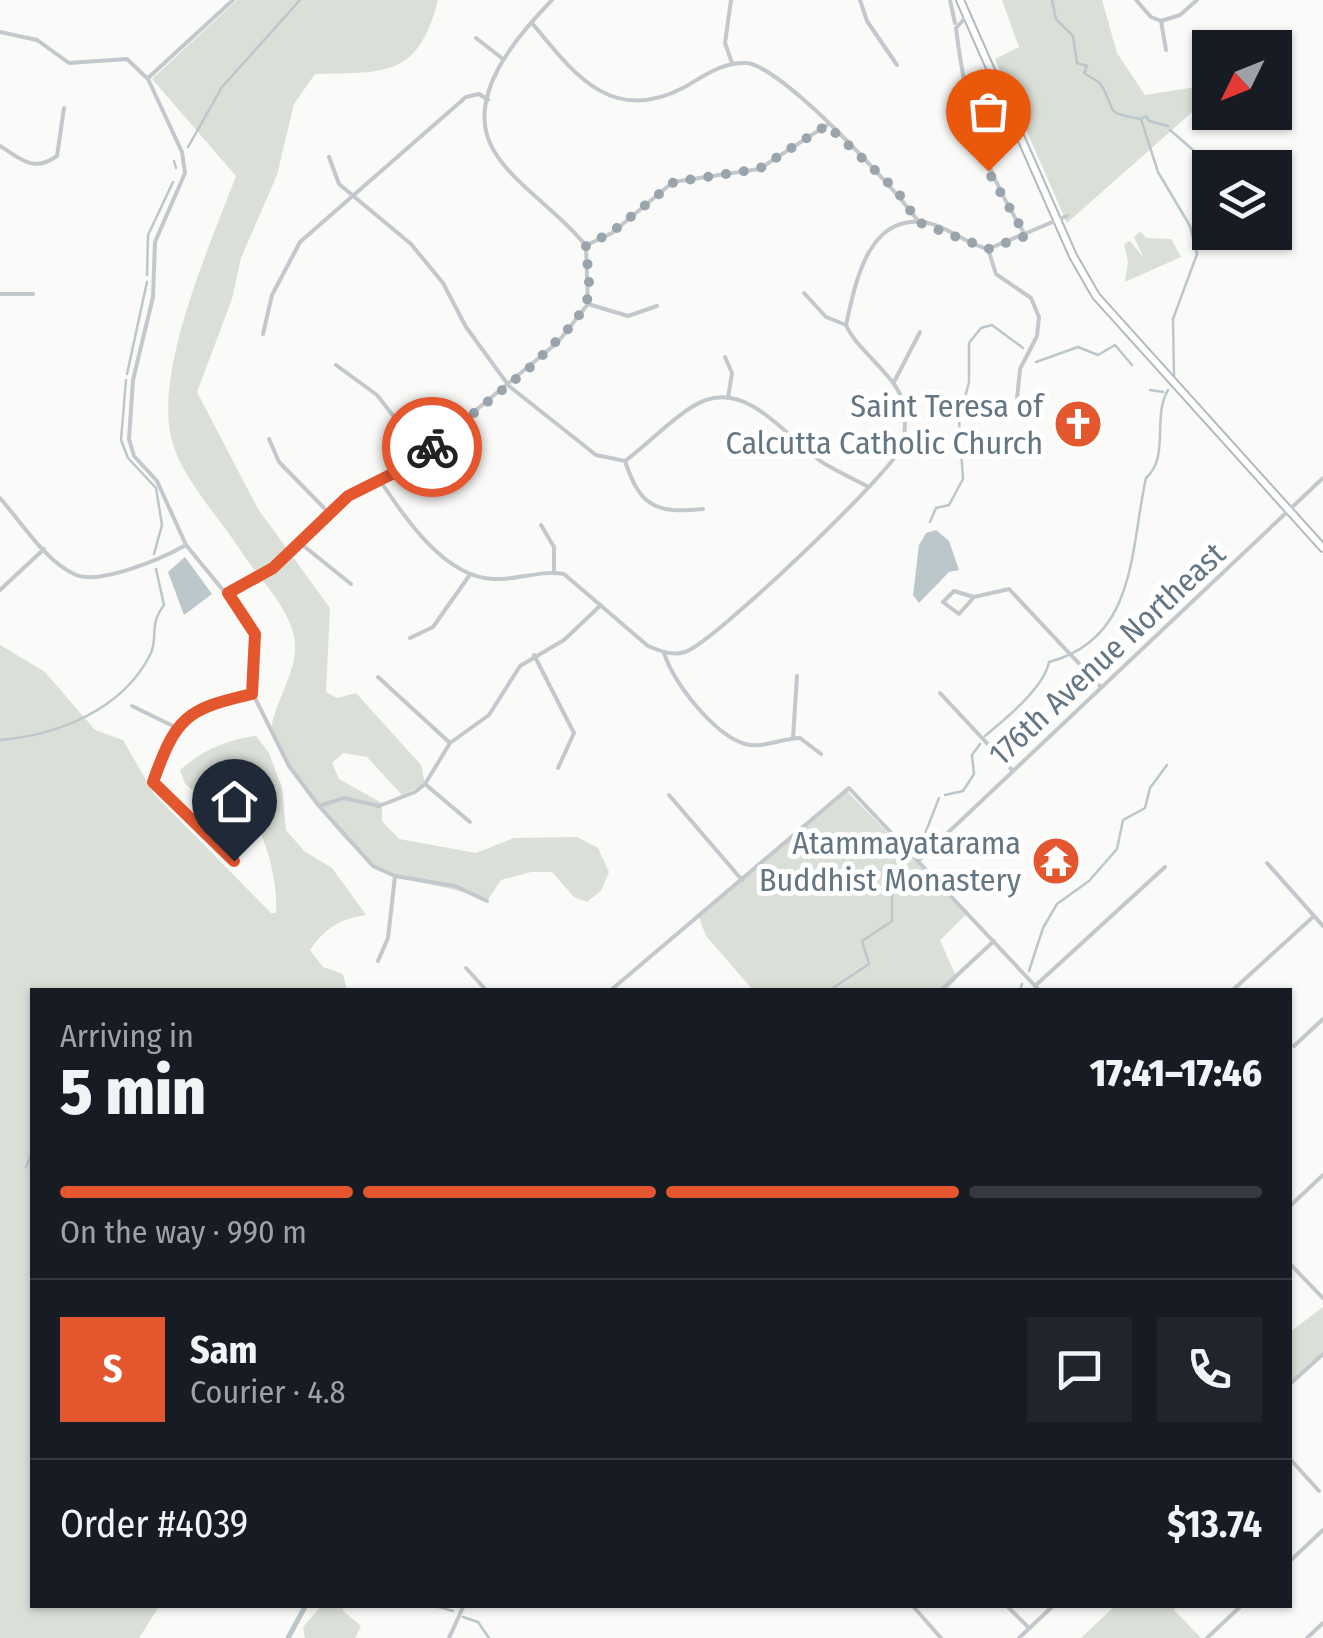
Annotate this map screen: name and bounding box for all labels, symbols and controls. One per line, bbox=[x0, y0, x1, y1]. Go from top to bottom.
north arrow bbox=[1192, 30, 1292, 130]
map controls bbox=[1192, 30, 1292, 250]
pin bbox=[946, 69, 1031, 172]
icon: bag bbox=[961, 84, 1016, 139]
button: layers bbox=[1192, 150, 1292, 250]
place label: Saint Teresa of Calcutta Catholic Church bbox=[725, 387, 1045, 462]
courier bbox=[382, 397, 482, 497]
church icon: Saint Teresa of Calcutta Catholic Church bbox=[1052, 398, 1104, 450]
icon: bike bbox=[405, 420, 460, 475]
street label: 176th Avenue Northeast bbox=[981, 534, 1233, 773]
pin bbox=[192, 759, 277, 862]
icon: home bbox=[207, 774, 262, 829]
place label: Atammayatarama Buddhist Monastery bbox=[759, 824, 1022, 899]
temple icon: Atammayatarama Buddhist Monastery bbox=[1030, 835, 1082, 887]
text: Arriving in bbox=[60, 1017, 194, 1055]
text: 17:41–17:46 bbox=[1090, 1050, 1262, 1096]
text: 5 min bbox=[60, 1053, 206, 1131]
text: On the way · 990 m bbox=[60, 1213, 307, 1251]
button: chat bbox=[1027, 1317, 1132, 1422]
button: phone bbox=[1157, 1317, 1262, 1422]
text: Sam bbox=[190, 1327, 258, 1373]
text: S bbox=[103, 1346, 122, 1392]
text: Courier · 4.8 bbox=[190, 1373, 346, 1411]
text: Order #4039 bbox=[60, 1501, 248, 1547]
text: $13.74 bbox=[1167, 1501, 1262, 1547]

